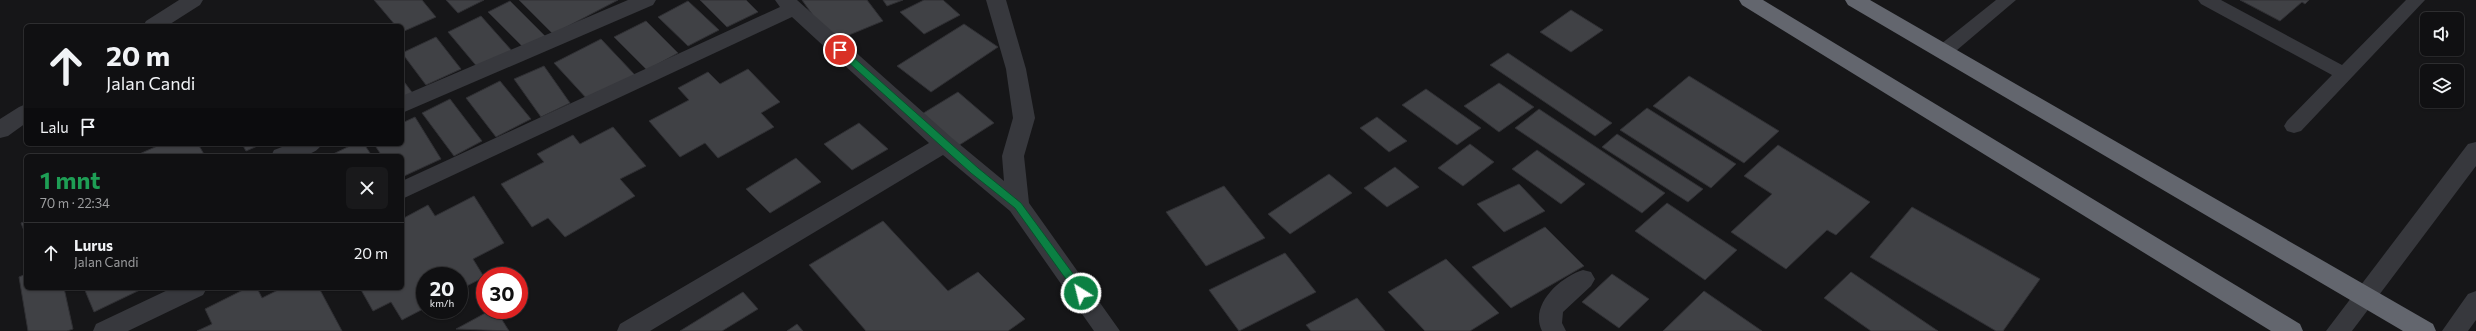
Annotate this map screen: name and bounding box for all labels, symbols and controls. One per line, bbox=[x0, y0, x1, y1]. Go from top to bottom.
map controls bbox=[2420, 12, 2464, 108]
button: sound bbox=[2420, 12, 2464, 56]
pin bbox=[823, 33, 857, 67]
text: 20 m bbox=[106, 38, 170, 72]
icon: arrive bbox=[829, 39, 851, 61]
icon: ahead bbox=[40, 40, 92, 92]
button: layers bbox=[2420, 64, 2464, 108]
text: Jalan Candi bbox=[106, 72, 195, 94]
icon: arrive bbox=[77, 116, 99, 138]
text: Lalu bbox=[40, 118, 69, 136]
text: 1 mnt bbox=[40, 165, 100, 194]
button: close bbox=[346, 167, 388, 209]
text: 70 m · 22:34 bbox=[40, 195, 110, 211]
text: Lurus bbox=[74, 236, 113, 254]
icon: ahead bbox=[40, 242, 62, 264]
text: 20 m bbox=[354, 244, 388, 262]
text: Jalan Candi bbox=[74, 254, 139, 270]
speed limit sign: 30 bbox=[476, 267, 528, 319]
position arrow bbox=[1060, 272, 1102, 314]
text: 20 bbox=[430, 276, 454, 300]
text: km/h bbox=[430, 297, 454, 309]

